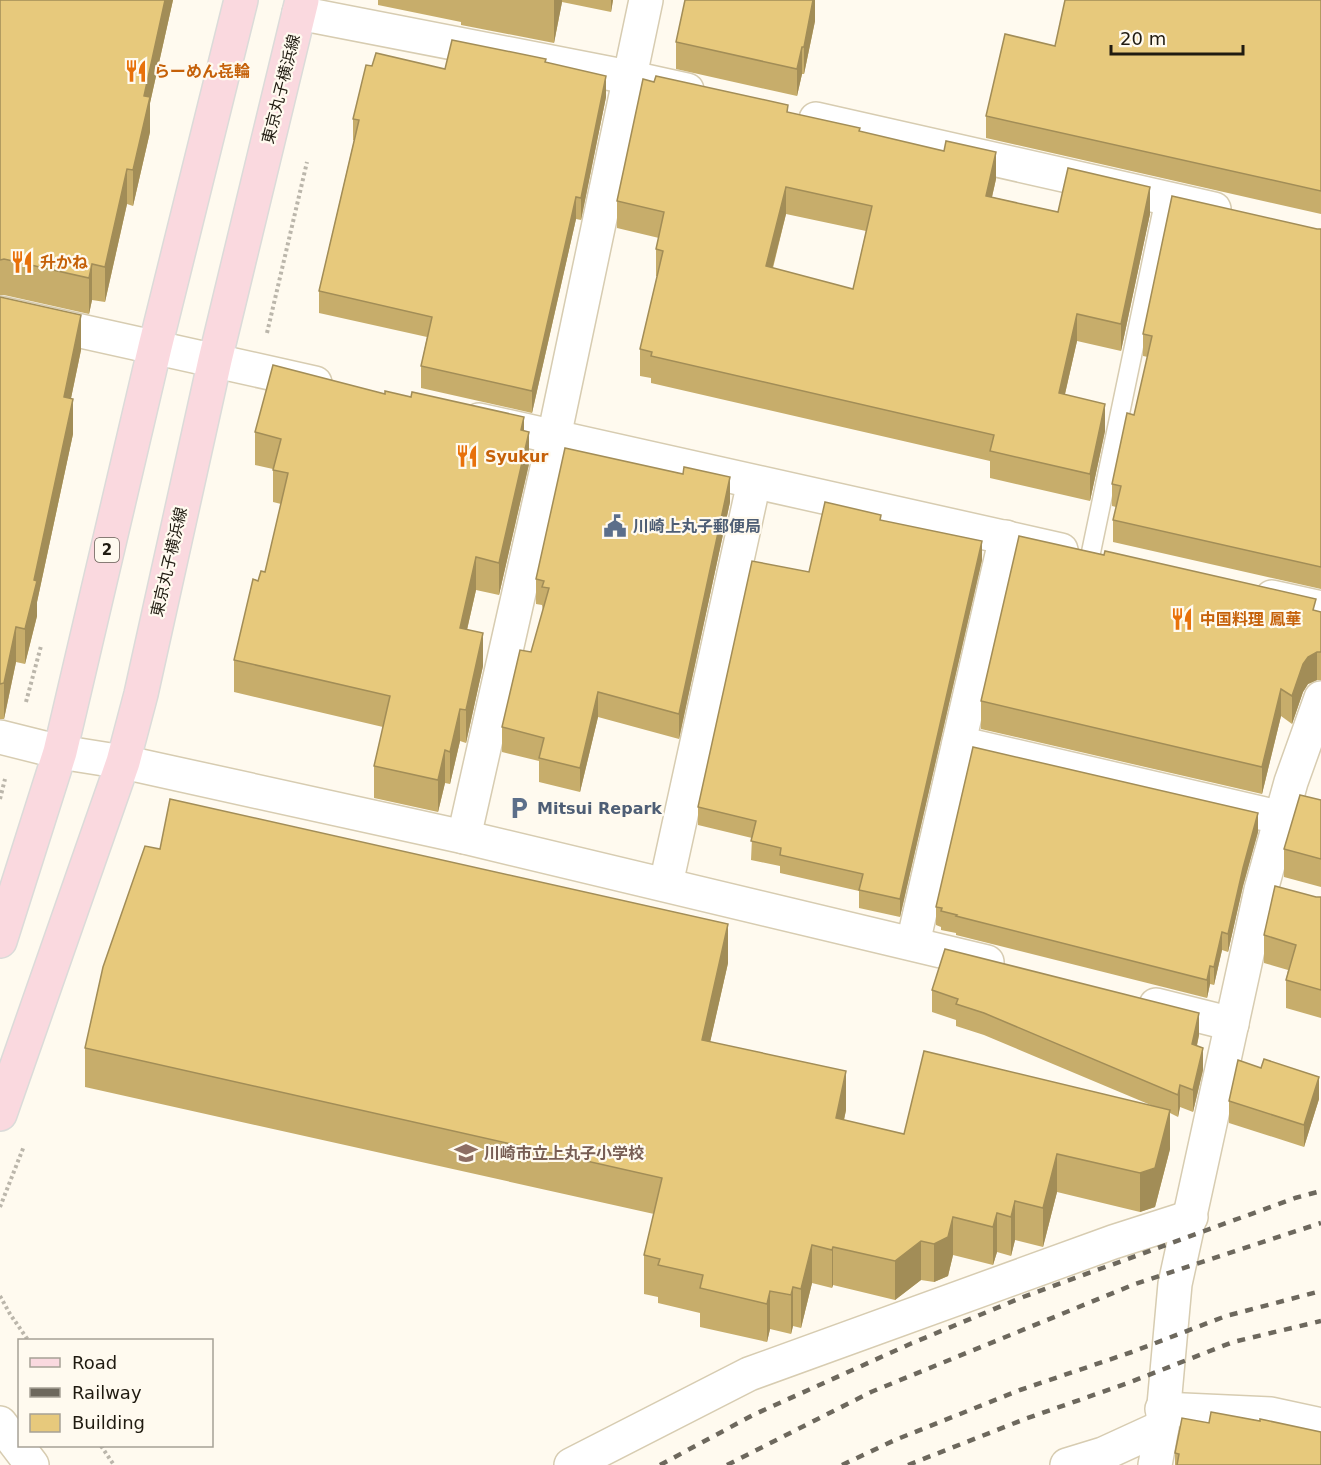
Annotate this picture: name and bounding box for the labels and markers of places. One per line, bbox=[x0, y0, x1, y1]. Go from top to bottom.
restaurant icon: らーめん㐂輪 bbox=[123, 58, 149, 84]
place label: らーめん㐂輪 bbox=[154, 62, 250, 81]
restaurant icon: 升かね bbox=[9, 249, 35, 275]
place label: 升かね bbox=[40, 253, 88, 272]
restaurant icon: Syukur bbox=[454, 443, 480, 469]
place label: Syukur bbox=[485, 447, 548, 466]
public building icon: 川崎上丸子郵便局 bbox=[602, 513, 628, 539]
place label: 川崎上丸子郵便局 bbox=[633, 517, 761, 536]
restaurant icon: 中国料理 鳳華 bbox=[1169, 606, 1195, 632]
place label: 中国料理 鳳華 bbox=[1200, 610, 1302, 629]
parking icon: Mitsui Repark bbox=[506, 795, 532, 821]
place label: Mitsui Repark bbox=[537, 799, 662, 818]
school or university icon: 川崎市立上丸子小学校 bbox=[453, 1140, 479, 1166]
place label: 川崎市立上丸子小学校 bbox=[484, 1144, 644, 1163]

